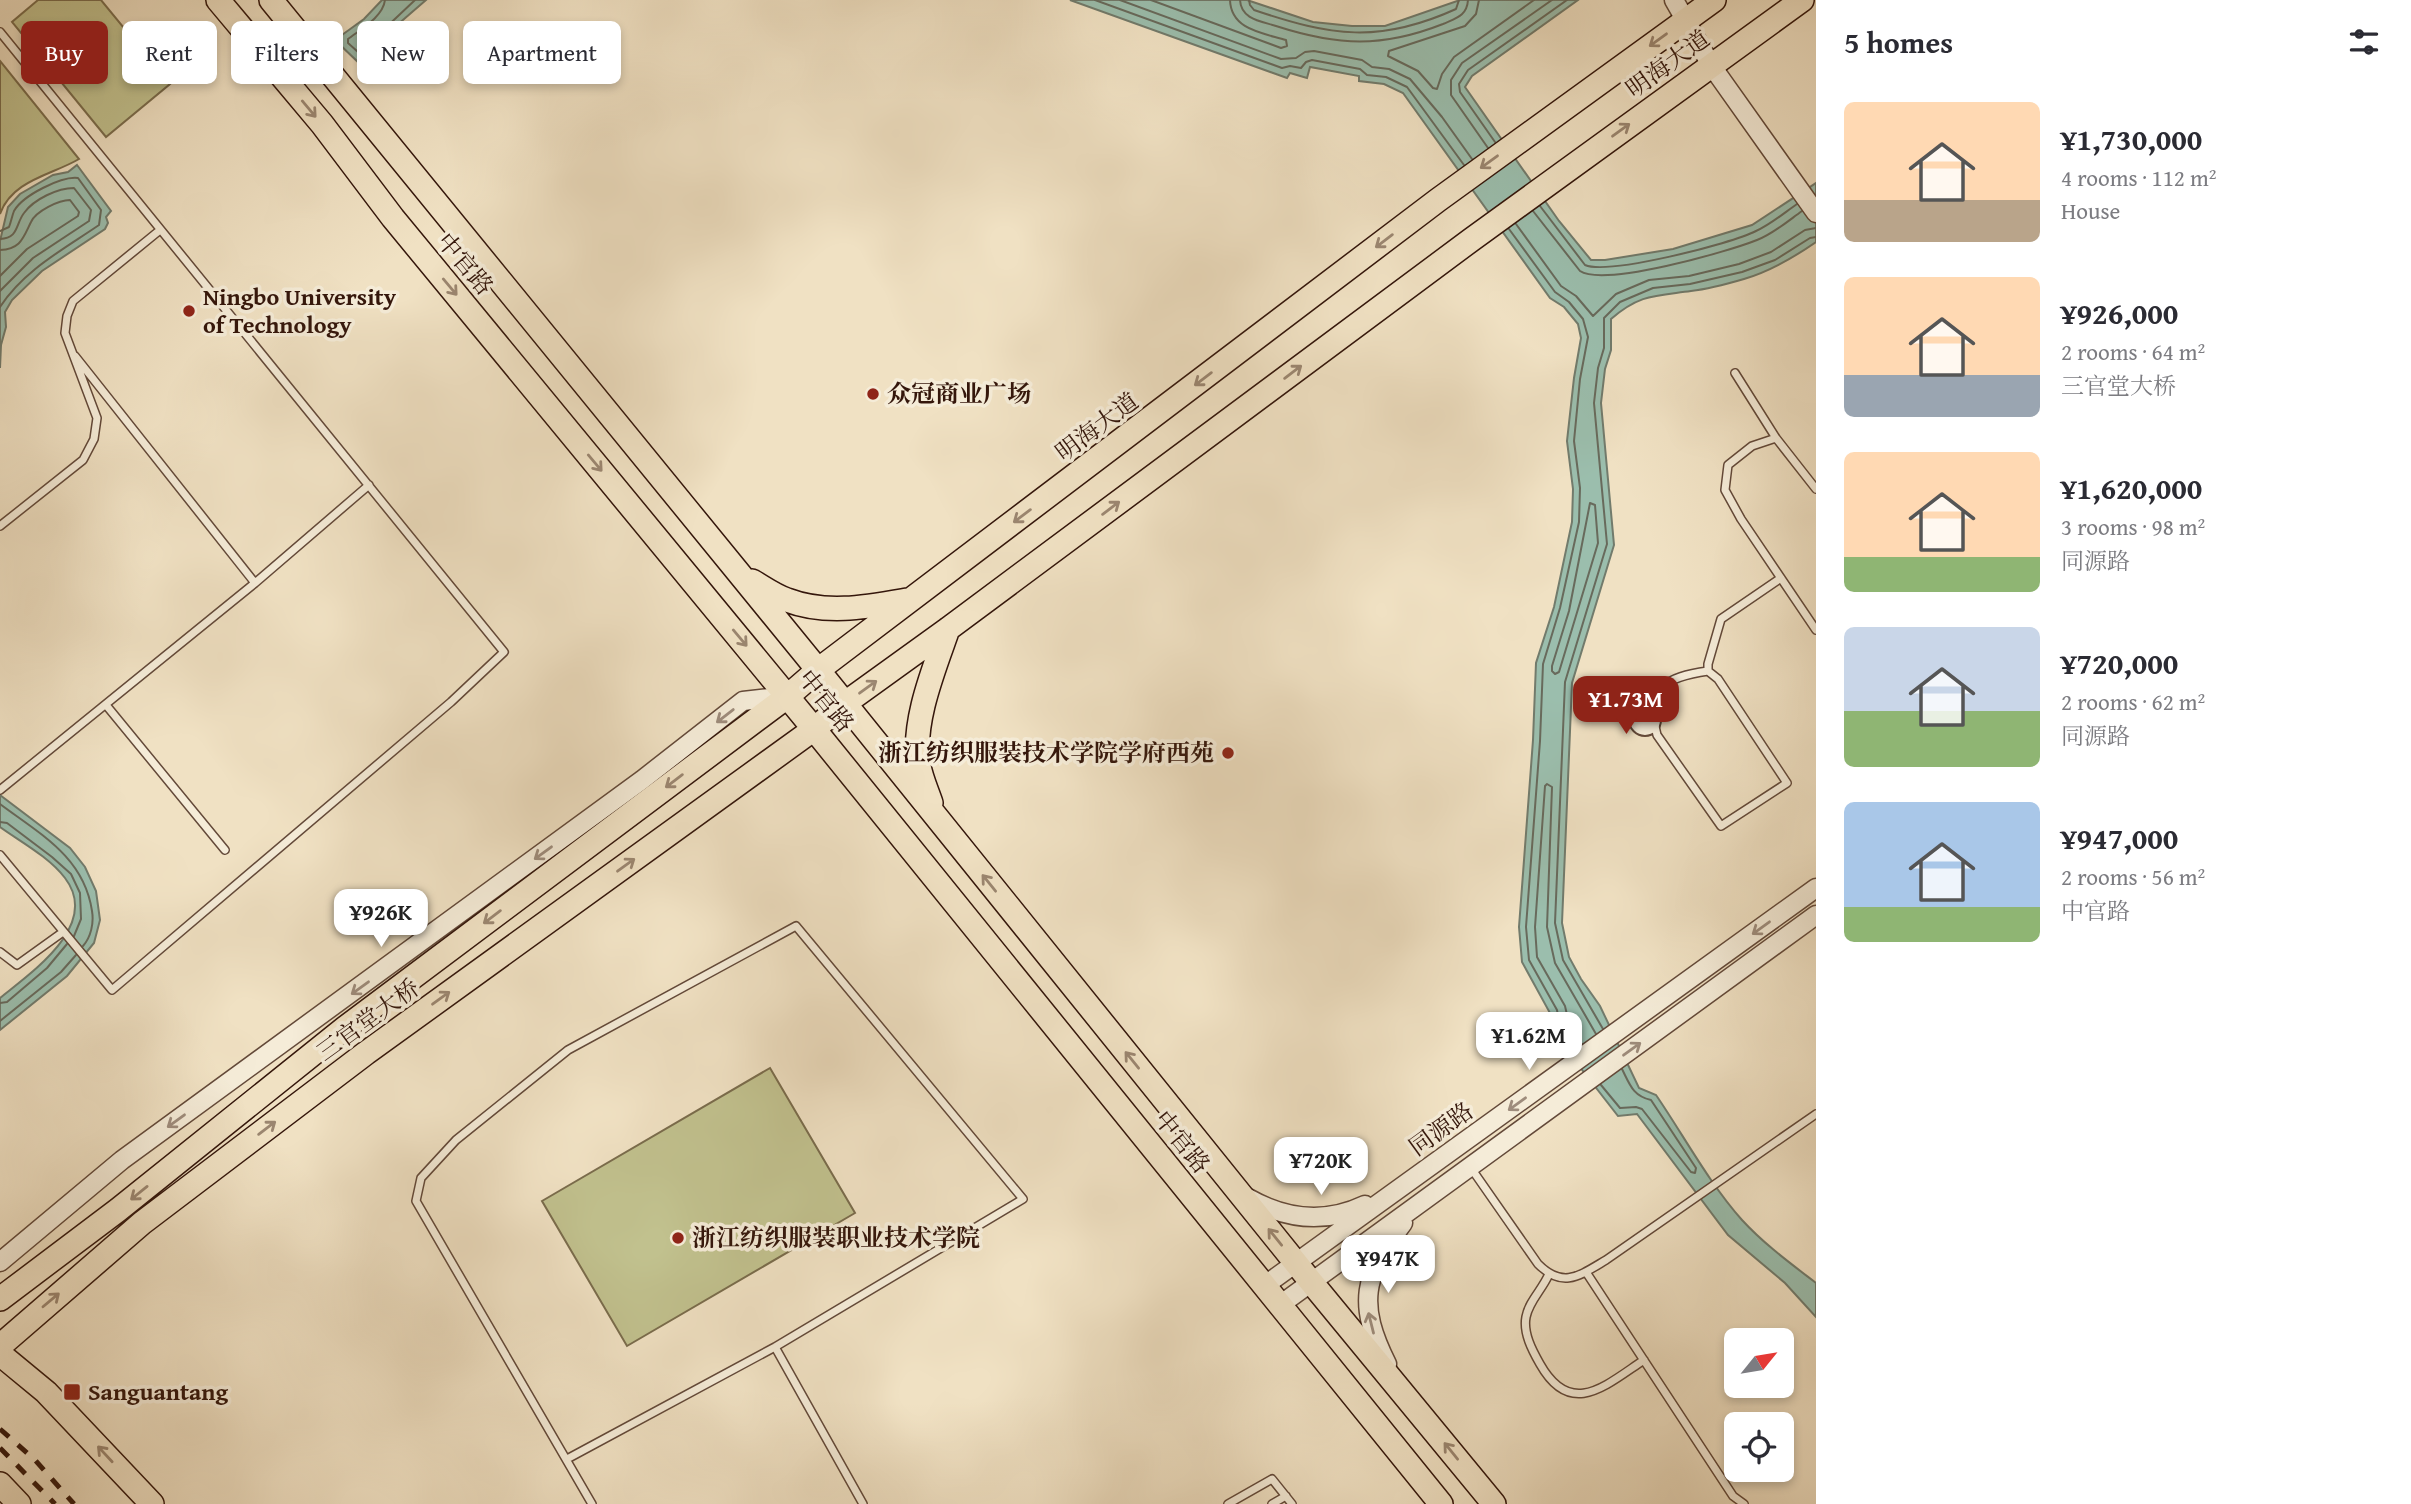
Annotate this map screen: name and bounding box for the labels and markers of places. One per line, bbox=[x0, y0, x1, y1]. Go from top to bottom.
place label: Ningbo University of Technology bbox=[203, 279, 397, 342]
marker: Ningbo University of Technology bbox=[181, 303, 197, 319]
place label: 众冠商业广场 bbox=[887, 376, 1031, 411]
marker: 众冠商业广场 bbox=[865, 386, 881, 402]
pin: ¥1.73M bbox=[1569, 676, 1683, 736]
place label: 浙江纺织服装技术学院学府西苑 bbox=[878, 735, 1214, 770]
marker: 浙江纺织服装技术学院学府西苑 bbox=[1220, 745, 1236, 761]
pin: ¥926K bbox=[332, 890, 430, 949]
pin: ¥1.62M bbox=[1472, 1012, 1586, 1072]
pin: ¥720K bbox=[1272, 1138, 1370, 1197]
place label: 浙江纺织服装职业技术学院 bbox=[692, 1220, 980, 1255]
marker: 浙江纺织服装职业技术学院 bbox=[670, 1230, 686, 1246]
pin: ¥947K bbox=[1339, 1236, 1437, 1295]
place label: Sanguantang bbox=[88, 1374, 229, 1409]
marker: Sanguantang bbox=[62, 1382, 82, 1402]

